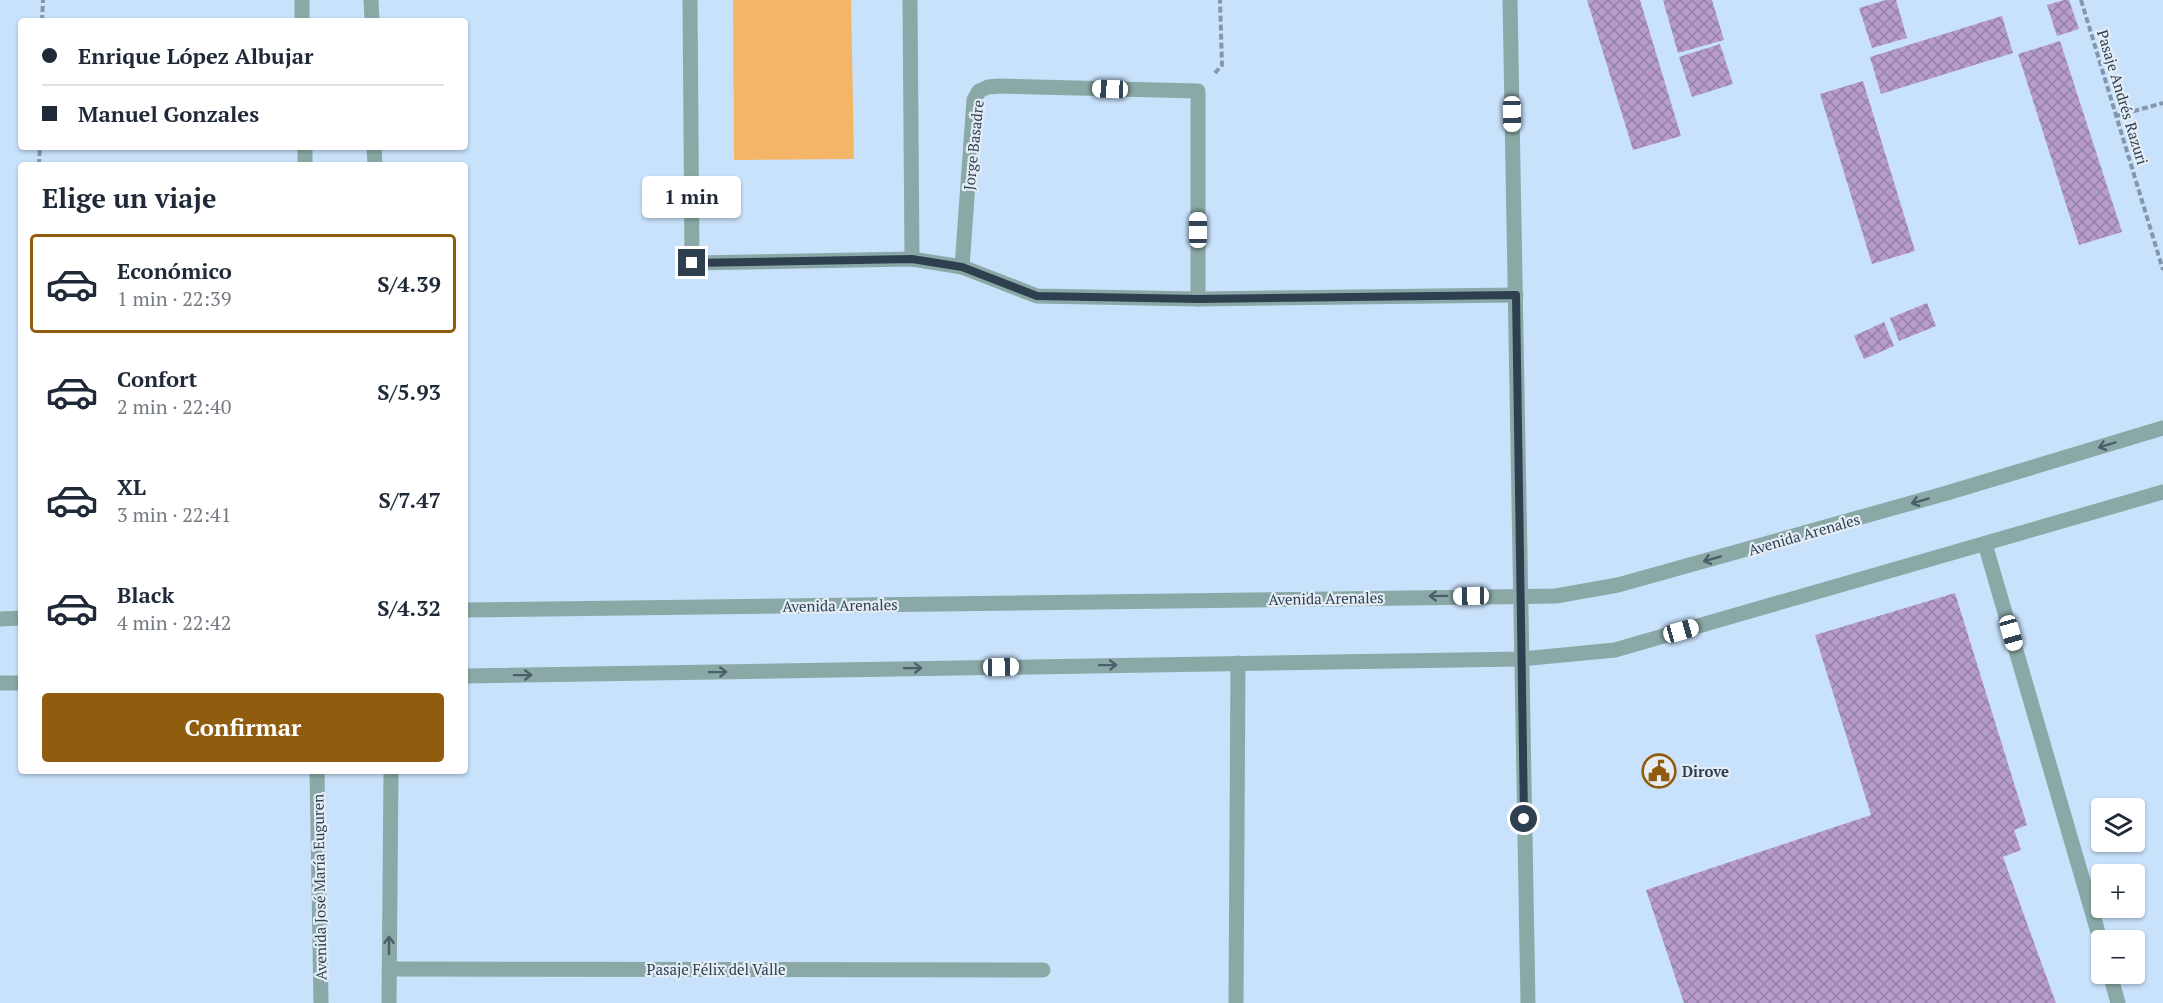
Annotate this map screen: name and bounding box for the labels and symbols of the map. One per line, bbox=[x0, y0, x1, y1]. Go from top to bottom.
street label: Pasaje Andrés Razuri bbox=[2093, 27, 2153, 167]
car bbox=[1092, 79, 1128, 99]
car bbox=[1503, 96, 1521, 132]
street label: Jorge Basadre bbox=[958, 99, 988, 191]
callout: 1 min bbox=[642, 176, 742, 218]
car bbox=[1189, 212, 1207, 248]
route end bbox=[678, 249, 705, 276]
one-way arrow bbox=[2098, 440, 2117, 451]
one-way arrow bbox=[1911, 496, 1930, 507]
street label: Avenida Arenales bbox=[1746, 508, 1862, 560]
one-way arrow bbox=[1703, 554, 1722, 565]
street label: Avenida Arenales bbox=[1268, 587, 1384, 609]
car bbox=[1453, 587, 1489, 605]
one-way arrow bbox=[1428, 591, 1448, 602]
street label: Avenida Arenales bbox=[782, 594, 898, 616]
car bbox=[1997, 613, 2025, 653]
car bbox=[1661, 617, 1701, 645]
car bbox=[983, 658, 1019, 676]
one-way arrow bbox=[1098, 659, 1118, 671]
one-way arrow bbox=[903, 663, 923, 674]
one-way arrow bbox=[708, 666, 728, 677]
one-way arrow bbox=[513, 669, 533, 680]
public building icon: Dirove bbox=[1641, 753, 1677, 789]
place label: Dirove bbox=[1682, 761, 1729, 781]
street label: Avenida José María Euguren bbox=[307, 794, 331, 980]
route start bbox=[1510, 805, 1537, 832]
one-way arrow bbox=[383, 935, 395, 955]
street label: Pasaje Félix del Valle bbox=[646, 959, 786, 979]

